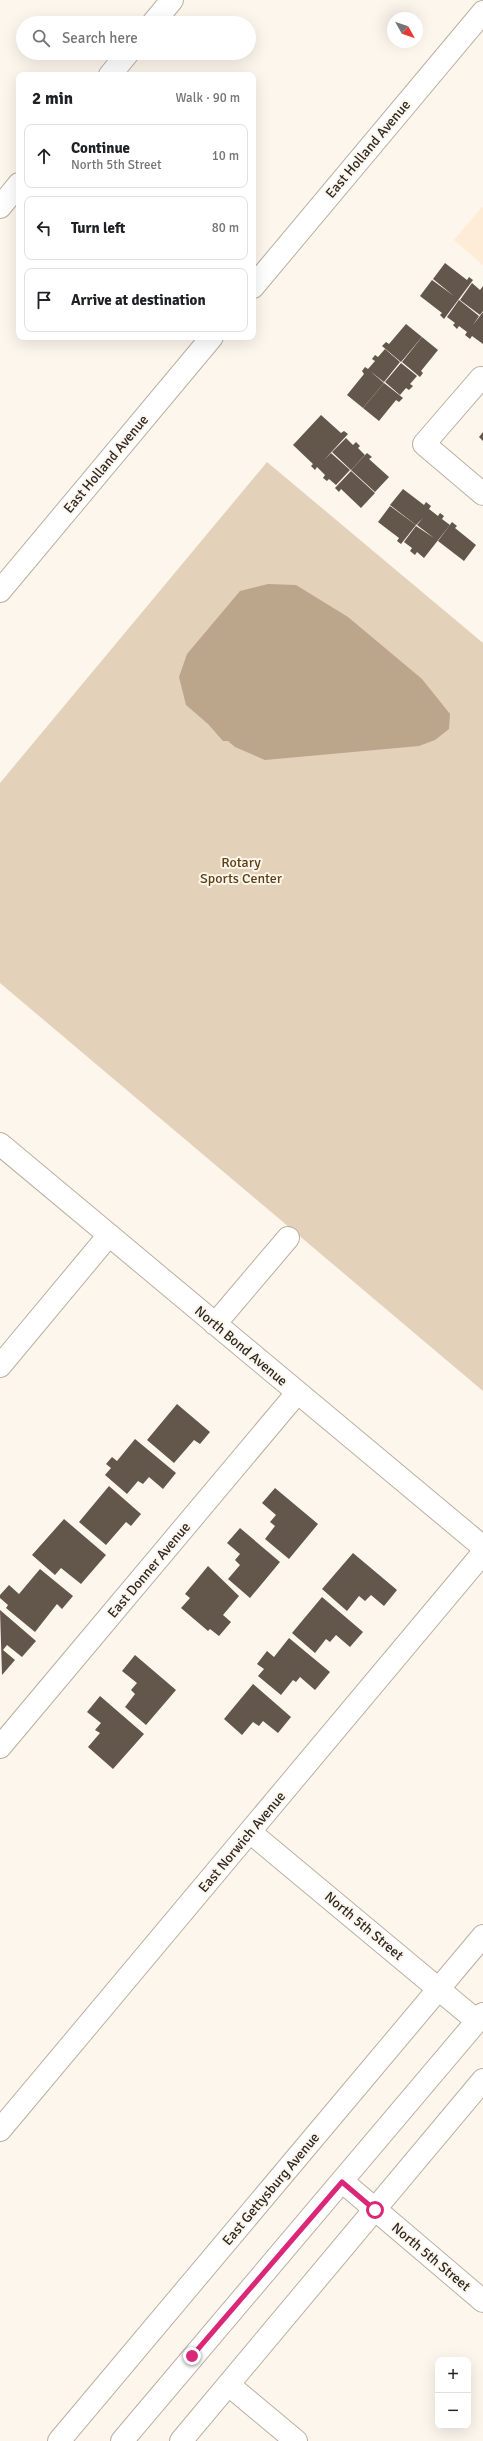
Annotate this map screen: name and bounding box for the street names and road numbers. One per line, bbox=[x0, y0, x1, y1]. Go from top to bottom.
street label: East Holland Avenue bbox=[322, 96, 414, 202]
street label: East Holland Avenue bbox=[60, 411, 152, 517]
street label: North Bond Avenue bbox=[191, 1302, 291, 1390]
street label: East Donner Avenue bbox=[104, 1519, 194, 1621]
street label: East Norwich Avenue bbox=[195, 1788, 289, 1896]
street label: North 5th Street bbox=[321, 1888, 407, 1964]
street label: East Gettysburg Avenue bbox=[219, 2129, 323, 2249]
street label: North 5th Street bbox=[388, 2219, 474, 2295]

